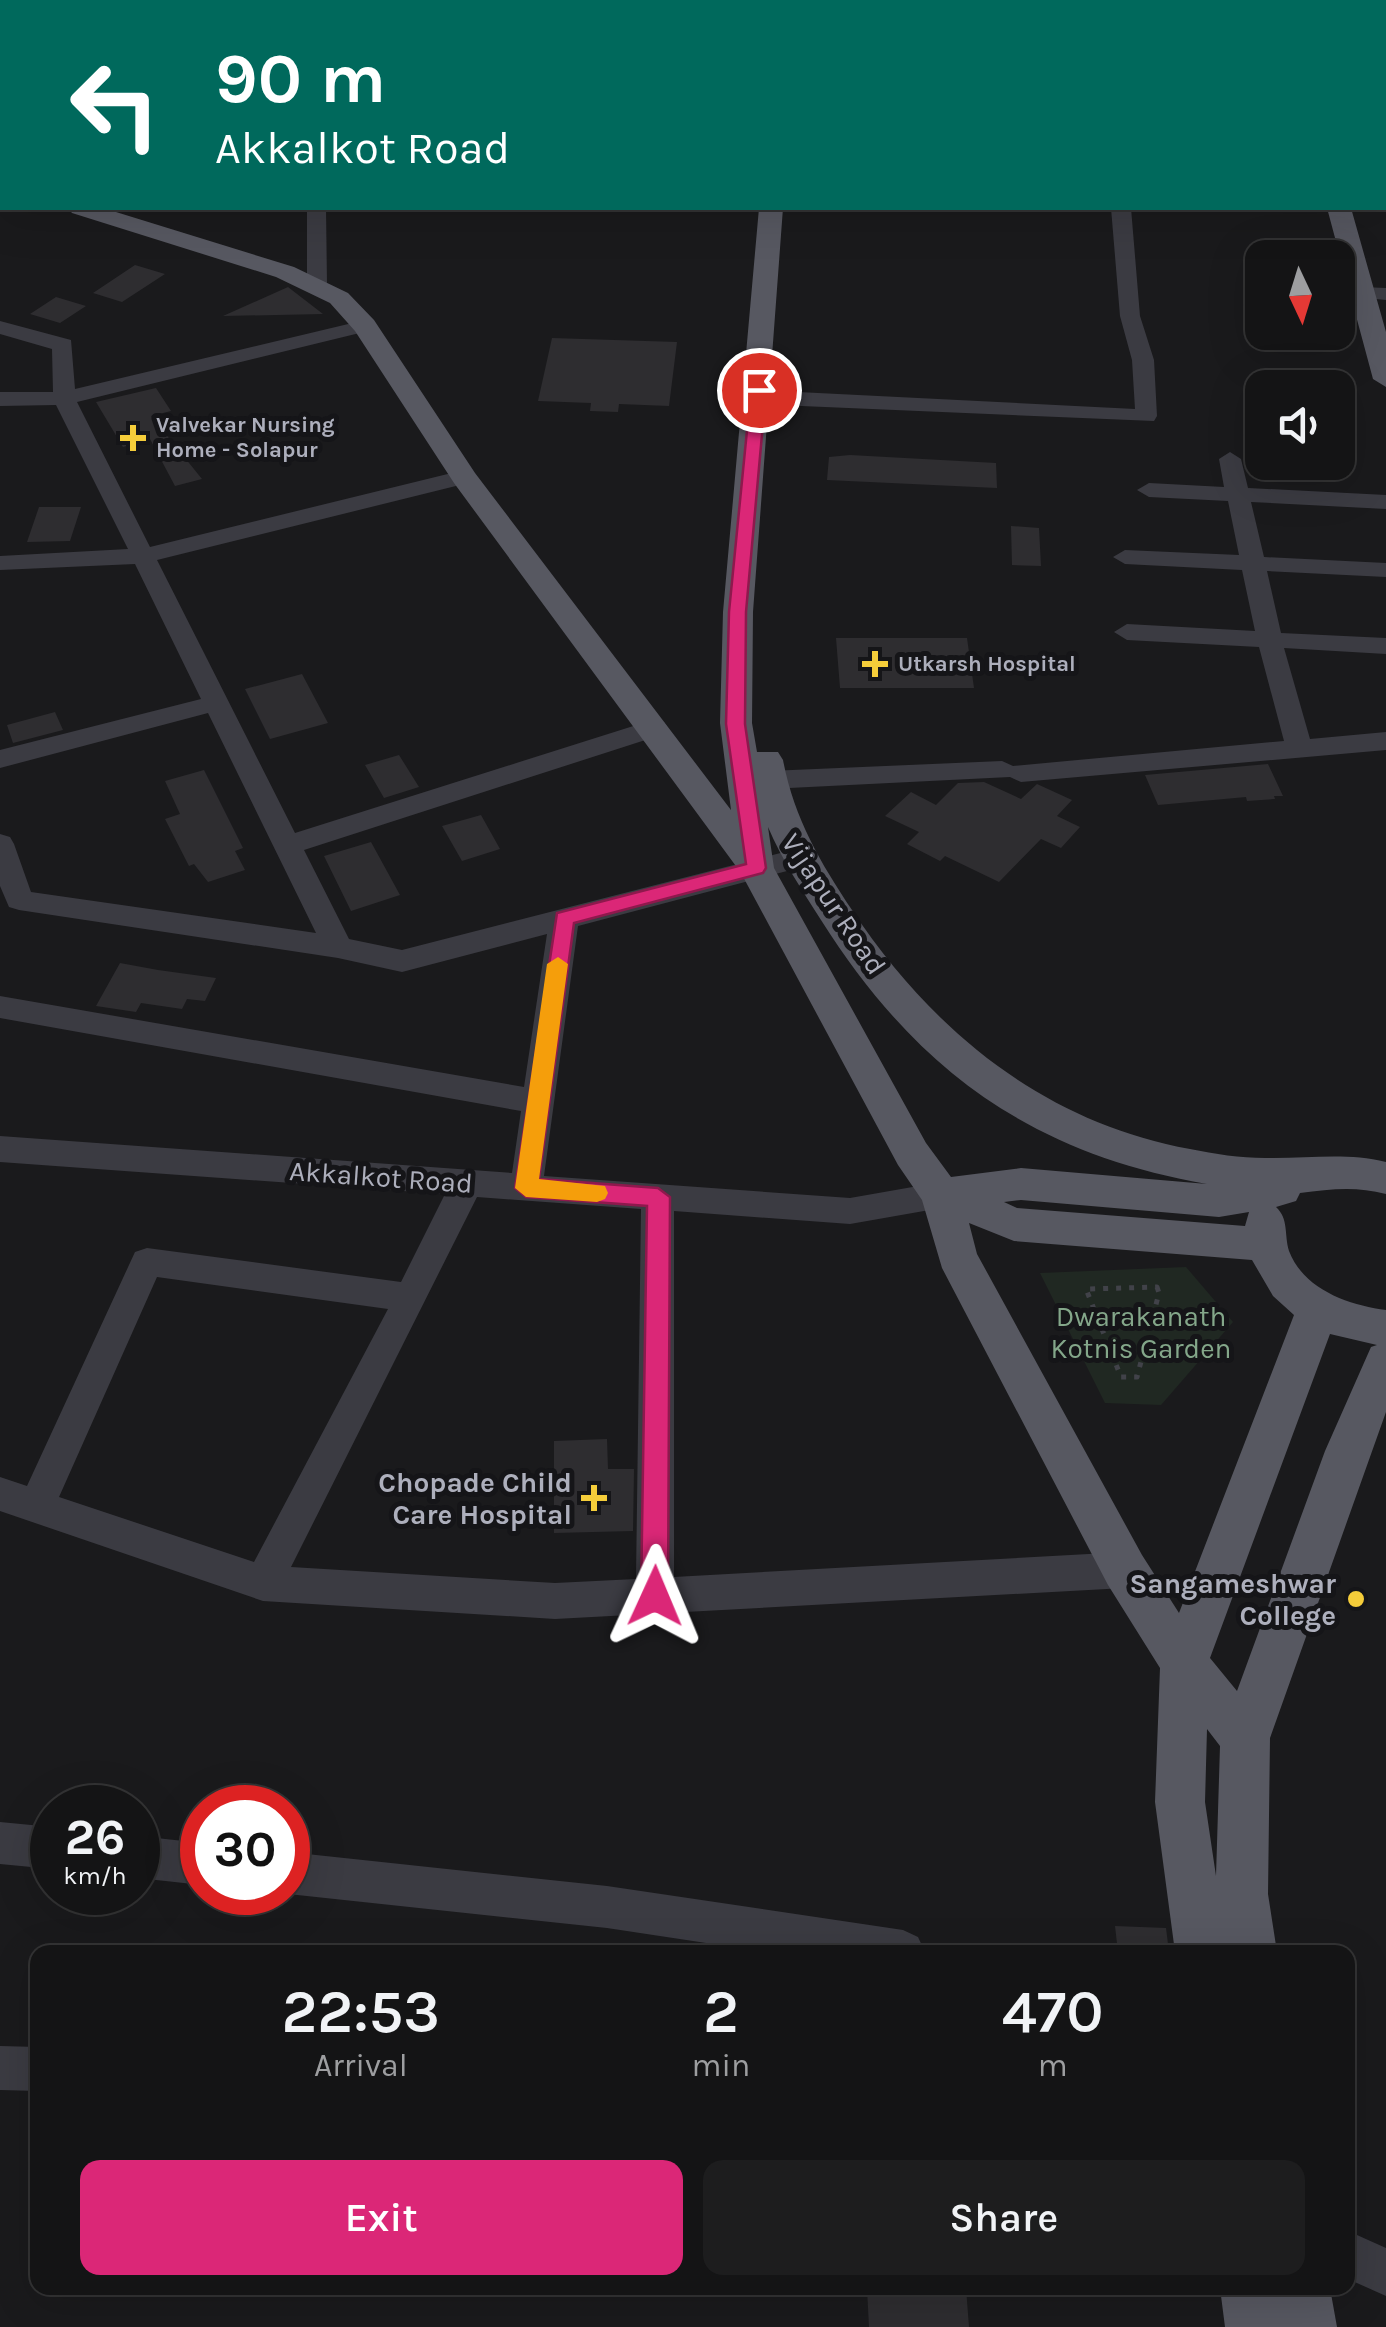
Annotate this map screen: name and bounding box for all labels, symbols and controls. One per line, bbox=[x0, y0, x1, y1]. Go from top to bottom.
text: 90 m bbox=[215, 38, 386, 120]
icon: left bbox=[50, 40, 180, 170]
text: Akkalkot Road bbox=[215, 122, 510, 174]
north arrow bbox=[1245, 240, 1355, 350]
map controls bbox=[1245, 240, 1355, 480]
pin bbox=[717, 348, 802, 433]
icon: arrive bbox=[732, 363, 787, 418]
button: sound bbox=[1245, 370, 1355, 480]
place label: Valvekar Nursing Home - Solapur bbox=[156, 412, 335, 463]
marker: Valvekar Nursing Home - Solapur bbox=[120, 425, 146, 451]
marker: Utkarsh Hospital bbox=[862, 651, 888, 677]
place label: Utkarsh Hospital bbox=[898, 651, 1076, 677]
street label: Vijapur Road bbox=[775, 827, 893, 981]
street label: Akkalkot Road bbox=[288, 1154, 474, 1200]
park label: Dwarakanath Kotnis Garden bbox=[1051, 1300, 1231, 1365]
place label: Chopade Child Care Hospital bbox=[378, 1466, 572, 1531]
marker: Chopade Child Care Hospital bbox=[581, 1485, 607, 1511]
position arrow bbox=[603, 1544, 707, 1648]
place label: Sangameshwar College bbox=[1129, 1567, 1336, 1632]
marker: Sangameshwar College bbox=[1345, 1588, 1367, 1610]
speed limit sign: 30 bbox=[180, 1785, 310, 1915]
text: 26 bbox=[65, 1808, 125, 1867]
text: km/h bbox=[63, 1861, 127, 1890]
text: 22:53 bbox=[281, 1977, 440, 2047]
text: 2 bbox=[703, 1977, 739, 2047]
text: 470 bbox=[1002, 1977, 1104, 2047]
text: Arrival bbox=[314, 2047, 408, 2084]
text: min bbox=[692, 2047, 750, 2084]
text: m bbox=[1038, 2047, 1068, 2084]
button: Exit bbox=[80, 2160, 683, 2275]
button: Share bbox=[703, 2160, 1305, 2275]

